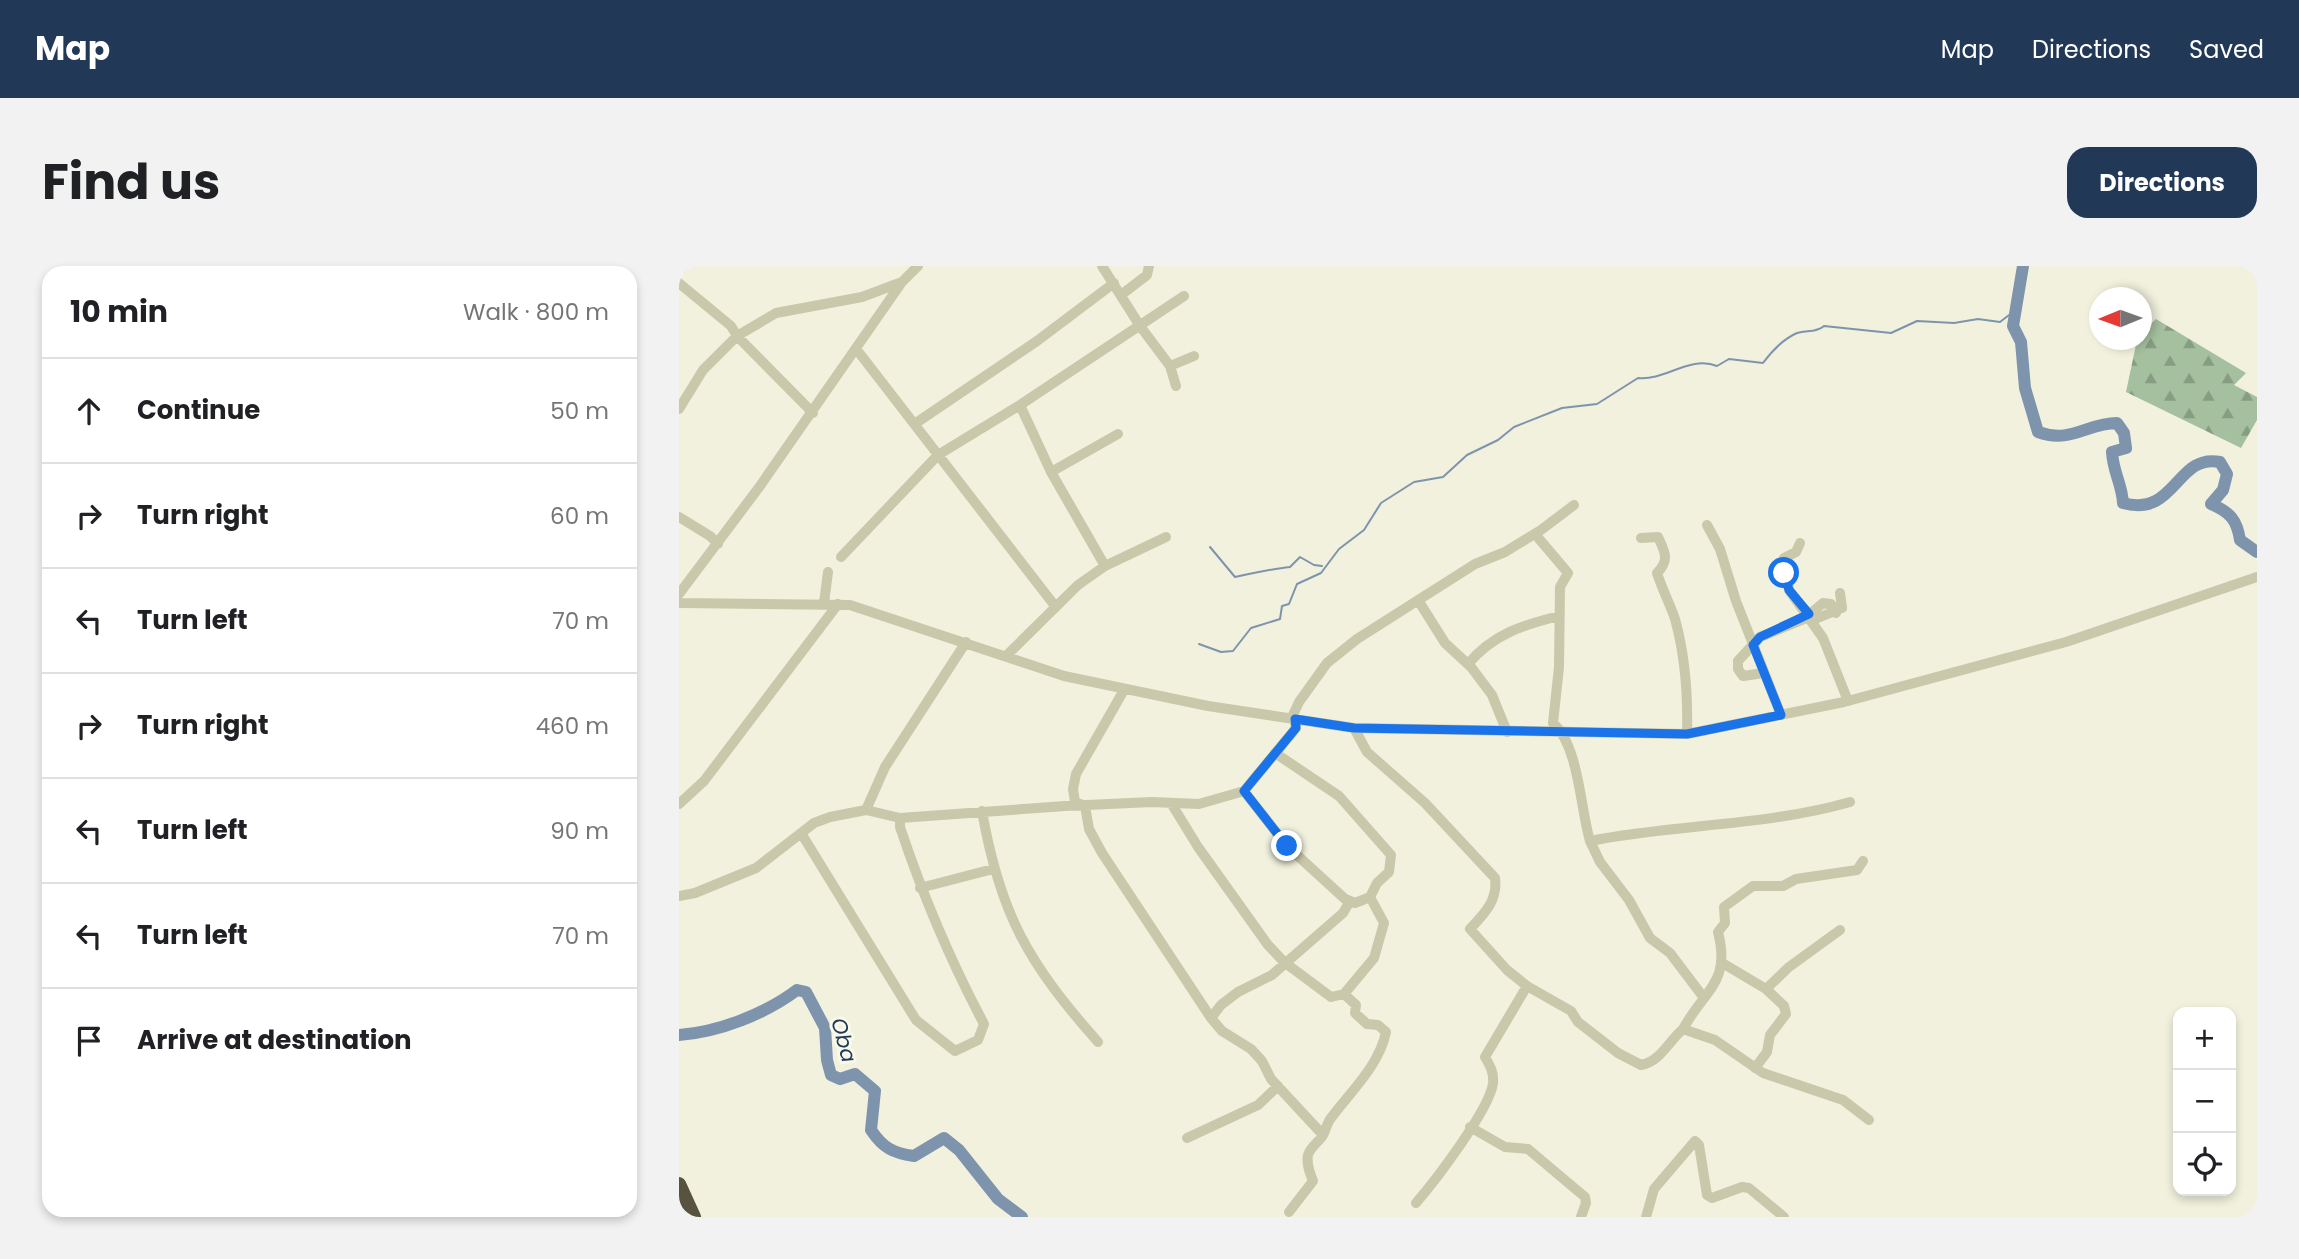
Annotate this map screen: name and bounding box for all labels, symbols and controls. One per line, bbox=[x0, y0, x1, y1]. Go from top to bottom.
text: Map bbox=[35, 25, 110, 72]
text: Map bbox=[1941, 33, 1994, 66]
text: Directions bbox=[2032, 33, 2151, 66]
text: Saved bbox=[2189, 33, 2264, 66]
button: Directions bbox=[2067, 147, 2257, 218]
text: Find us bbox=[42, 148, 220, 216]
north arrow bbox=[2089, 287, 2152, 350]
text: 10 min bbox=[70, 290, 168, 333]
text: Walk · 800 m bbox=[463, 296, 609, 328]
icon: ahead bbox=[70, 392, 108, 430]
text: Continue bbox=[137, 392, 260, 428]
text: 50 m bbox=[550, 395, 609, 427]
icon: right bbox=[70, 497, 108, 535]
text: Turn right bbox=[137, 497, 269, 533]
text: 60 m bbox=[550, 500, 609, 532]
route start bbox=[1768, 557, 1799, 588]
icon: left bbox=[70, 602, 108, 640]
text: Turn left bbox=[137, 602, 248, 638]
text: 70 m bbox=[552, 605, 609, 637]
icon: right bbox=[70, 707, 108, 745]
text: Turn right bbox=[137, 707, 269, 743]
text: 460 m bbox=[536, 710, 609, 742]
icon: left bbox=[70, 812, 108, 850]
text: Turn left bbox=[137, 812, 248, 848]
text: 90 m bbox=[550, 815, 609, 847]
route end bbox=[1271, 830, 1302, 861]
icon: left bbox=[70, 917, 108, 955]
text: Turn left bbox=[137, 917, 248, 953]
text: 70 m bbox=[552, 920, 609, 952]
map controls bbox=[2173, 1007, 2236, 1196]
button: + bbox=[2173, 1007, 2236, 1070]
water label: Oba bbox=[824, 1015, 864, 1065]
icon: arrive bbox=[70, 1022, 108, 1060]
text: Arrive at destination bbox=[137, 1022, 412, 1058]
button: − bbox=[2173, 1070, 2236, 1133]
button: locate bbox=[2173, 1133, 2236, 1196]

